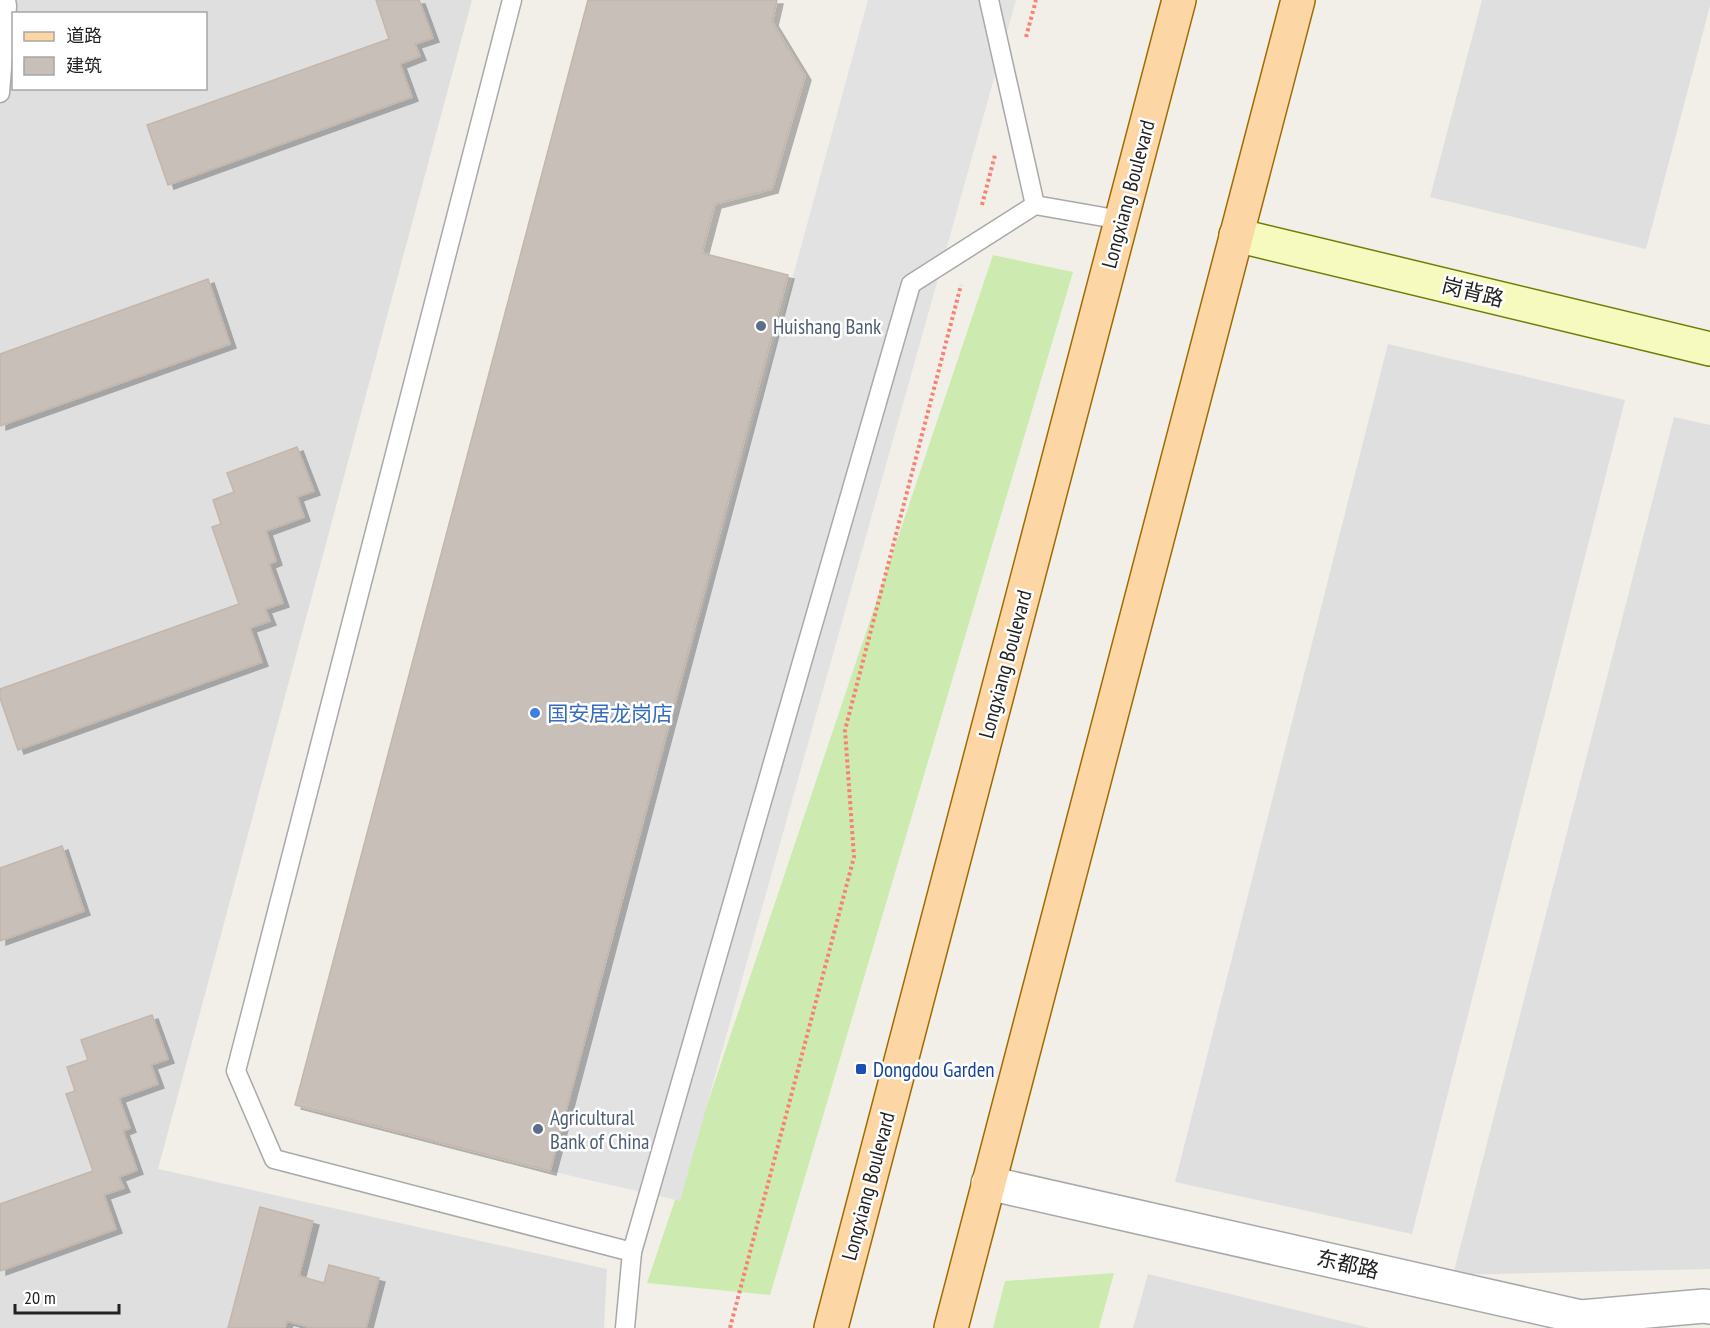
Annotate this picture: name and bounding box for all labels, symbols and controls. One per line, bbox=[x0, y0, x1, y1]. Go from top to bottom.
legend bbox=[12, 12, 207, 90]
text: 道路 bbox=[66, 24, 102, 47]
text: 建筑 bbox=[66, 54, 102, 77]
street label: Longxiang Boulevard bbox=[1095, 117, 1161, 271]
street label: 岗背路 bbox=[1439, 271, 1507, 313]
place label: Huishang Bank bbox=[773, 313, 881, 340]
marker: Huishang Bank bbox=[754, 319, 768, 333]
street label: Longxiang Boulevard bbox=[972, 587, 1038, 741]
place label: 国安居龙岗店 bbox=[547, 700, 673, 727]
marker: 国安居龙岗店 bbox=[528, 706, 542, 720]
place label: Dongdou Garden bbox=[873, 1056, 995, 1083]
marker: Dongdou Garden bbox=[854, 1062, 868, 1076]
place label: Agricultural Bank of China bbox=[550, 1104, 649, 1155]
street label: Longxiang Boulevard bbox=[835, 1109, 901, 1263]
marker: Agricultural Bank of China bbox=[531, 1122, 545, 1136]
street label: 东都路 bbox=[1314, 1244, 1382, 1284]
scale bar bbox=[15, 1277, 118, 1315]
text: 20 m bbox=[24, 1286, 56, 1309]

